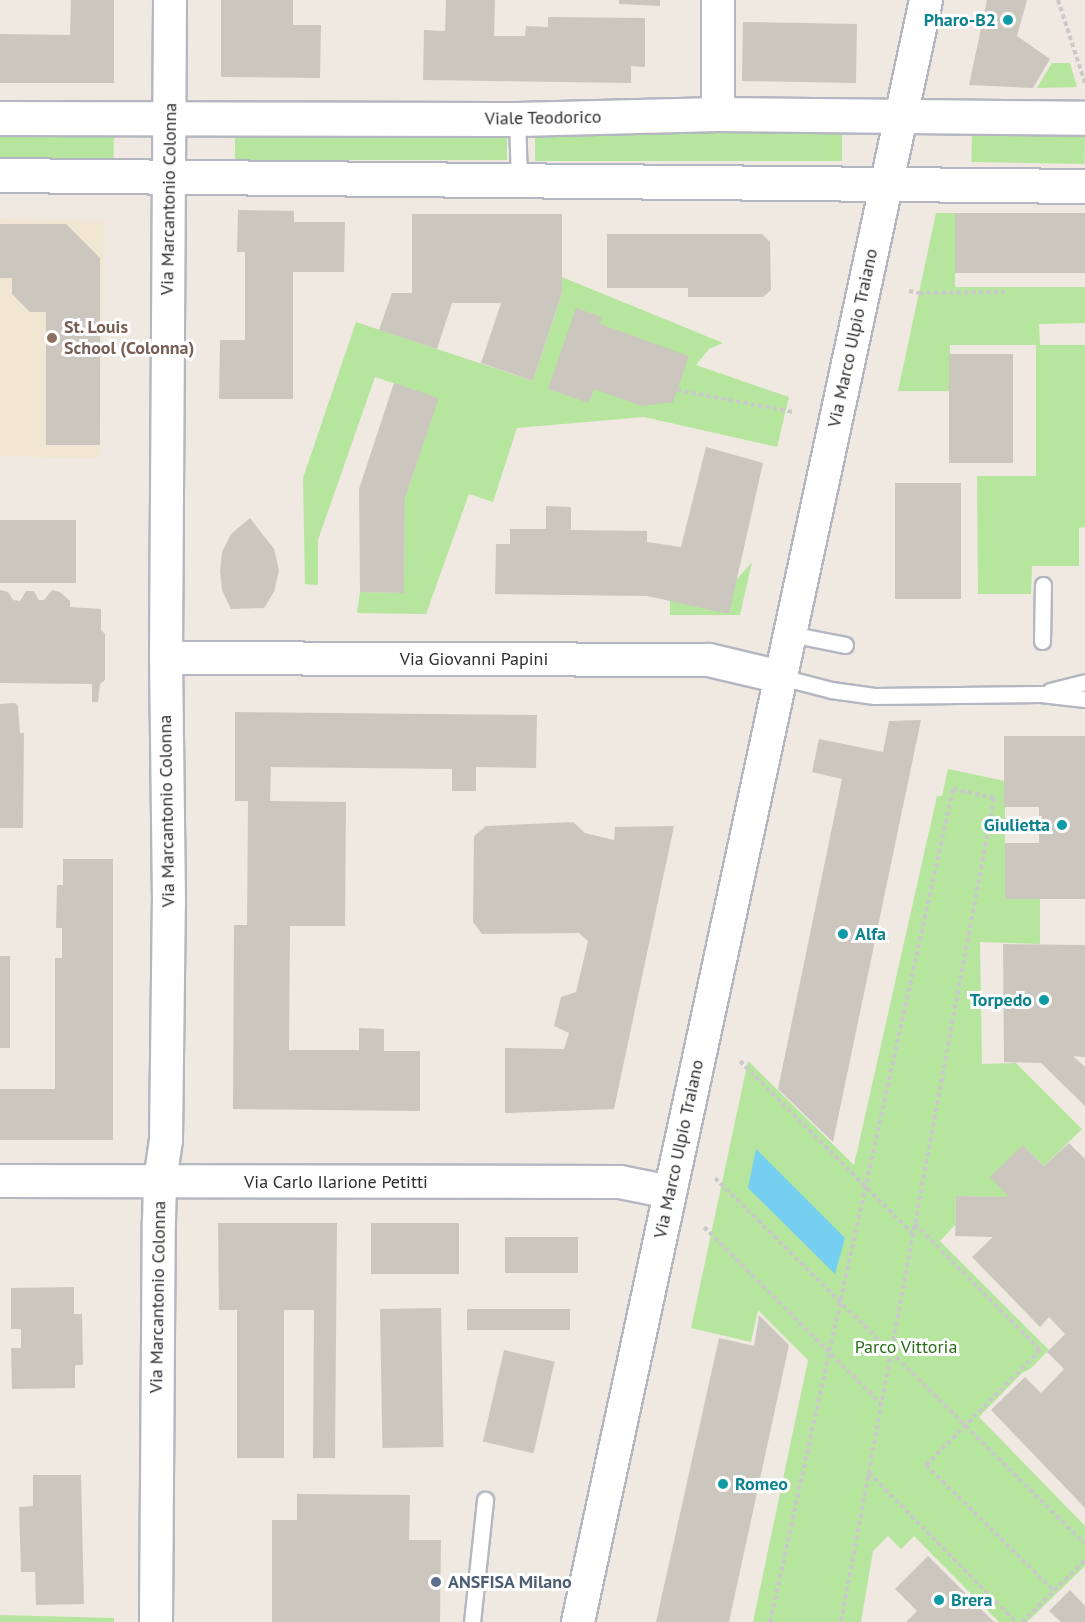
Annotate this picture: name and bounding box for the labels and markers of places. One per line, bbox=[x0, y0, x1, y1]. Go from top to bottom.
place label: Pharo-B2 bbox=[924, 9, 996, 31]
marker: Pharo-B2 bbox=[1001, 13, 1015, 27]
place label: St. Louis School (Colonna) bbox=[64, 317, 194, 360]
marker: St. Louis School (Colonna) bbox=[45, 331, 59, 345]
place label: Giulietta bbox=[984, 814, 1050, 836]
marker: Giulietta bbox=[1055, 818, 1069, 832]
place label: Alfa bbox=[855, 923, 886, 945]
marker: Alfa bbox=[836, 927, 850, 941]
place label: Torpedo bbox=[970, 989, 1032, 1011]
marker: Torpedo bbox=[1037, 993, 1051, 1007]
place label: Romeo bbox=[735, 1473, 788, 1495]
marker: Romeo bbox=[716, 1477, 730, 1491]
place label: ANSFISA Milano bbox=[448, 1571, 572, 1593]
marker: ANSFISA Milano bbox=[429, 1575, 443, 1589]
place label: Brera bbox=[951, 1589, 992, 1611]
marker: Brera bbox=[932, 1593, 946, 1607]

